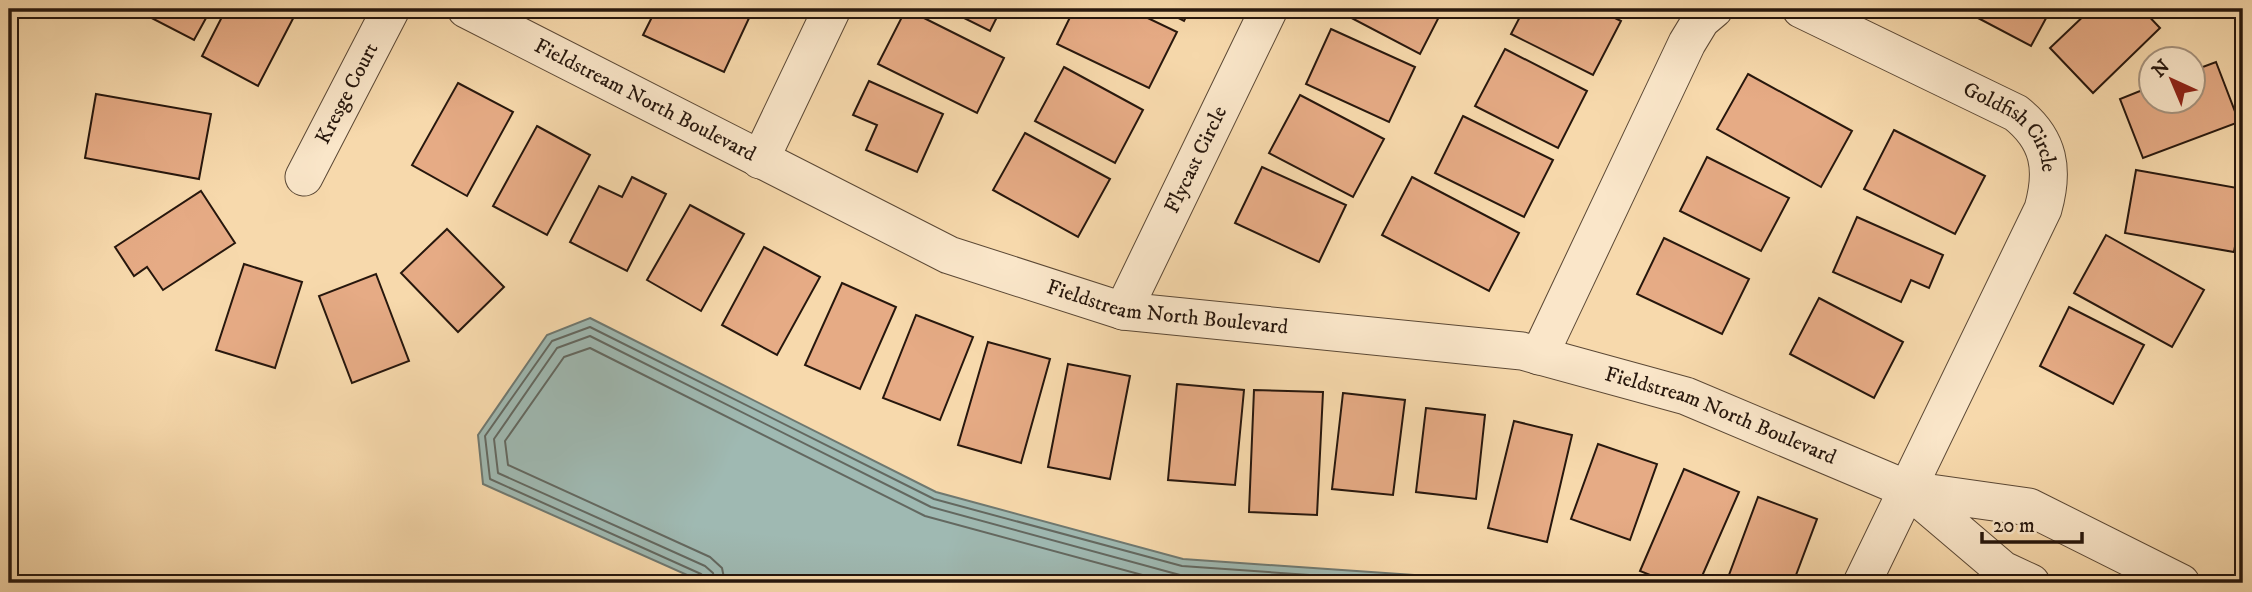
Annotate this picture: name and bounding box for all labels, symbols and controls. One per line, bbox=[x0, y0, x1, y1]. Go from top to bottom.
street label: Fieldstream North Boulevard bbox=[530, 33, 761, 168]
street label: Kresge Court bbox=[310, 38, 384, 149]
north arrow bbox=[2136, 46, 2206, 116]
text: N bbox=[2148, 55, 2175, 83]
street label: Goldfish Circle bbox=[1959, 76, 2062, 173]
street label: Flycast Circle bbox=[1159, 102, 1233, 218]
street label: Fieldstream North Boulevard bbox=[1043, 274, 1290, 341]
street label: Fieldstream North Boulevard bbox=[1602, 361, 1841, 471]
scale bar bbox=[1982, 501, 2082, 545]
text: 20 m bbox=[1993, 513, 2035, 539]

